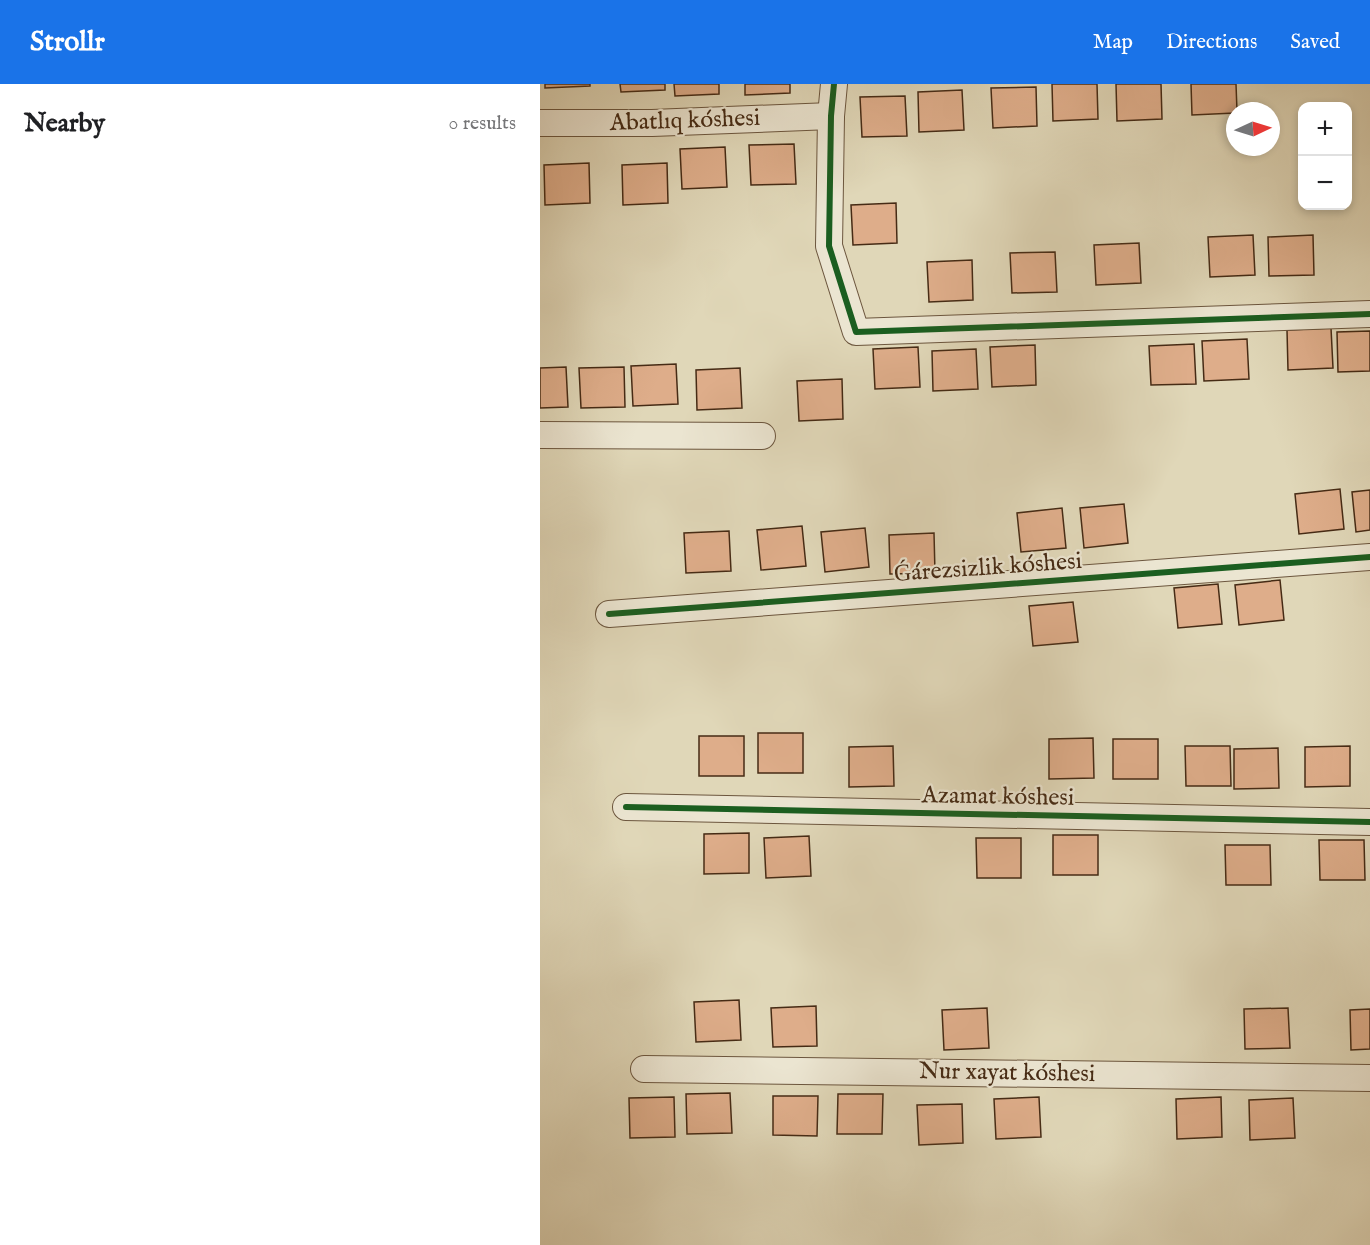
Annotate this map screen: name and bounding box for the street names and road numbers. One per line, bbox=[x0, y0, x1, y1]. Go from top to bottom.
street label: Abatlıq kóshesi bbox=[608, 103, 761, 139]
street label: Ǵárezsizlik kóshesi bbox=[893, 546, 1083, 590]
street label: Azamat kóshesi bbox=[920, 780, 1075, 814]
street label: Nur xayat kóshesi bbox=[919, 1056, 1095, 1090]

